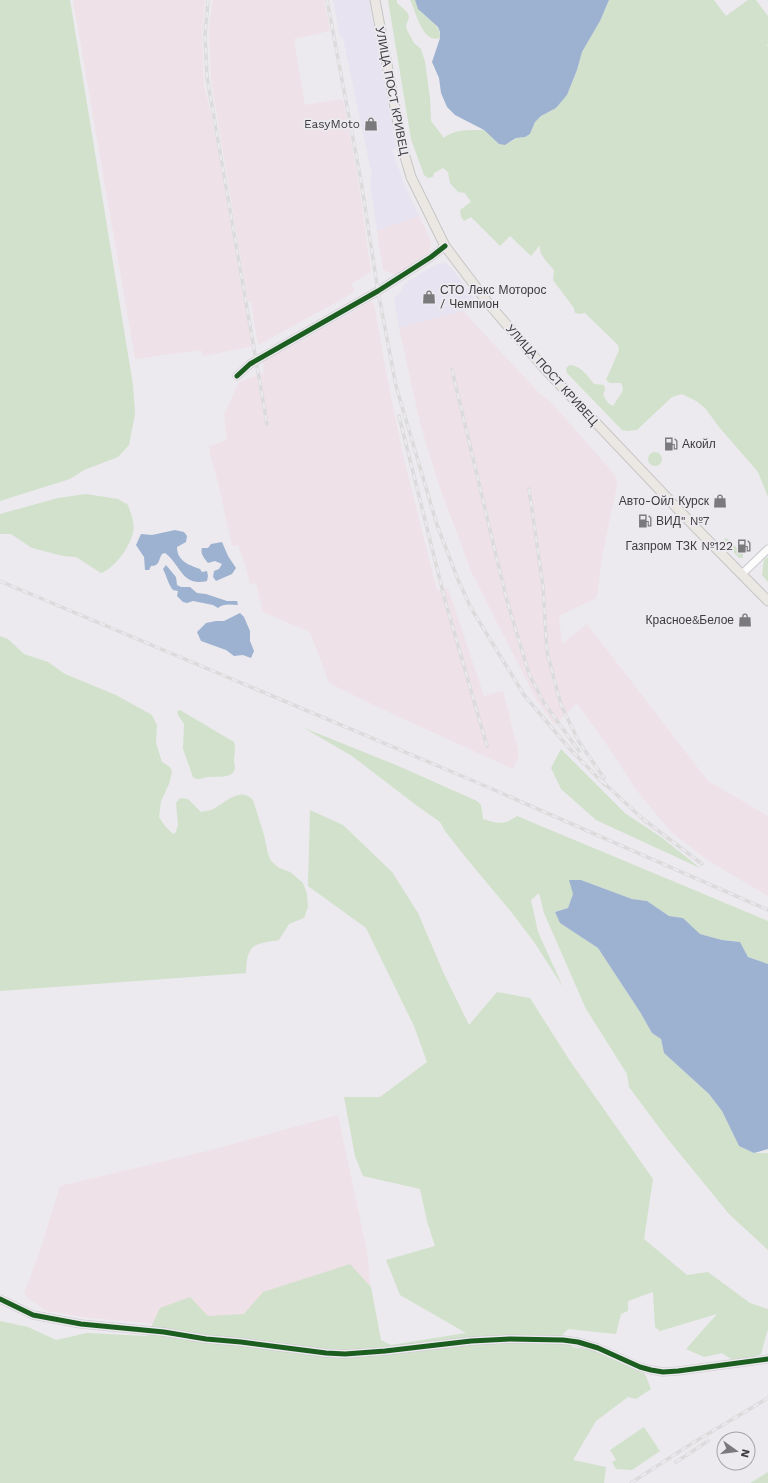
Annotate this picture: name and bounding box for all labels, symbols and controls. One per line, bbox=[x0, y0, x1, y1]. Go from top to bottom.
street label: УЛИЦА ПОСТ КРИВЕЦ bbox=[373, 25, 411, 157]
shop icon: EasyMoto bbox=[363, 116, 379, 132]
place label: EasyMoto bbox=[304, 117, 360, 131]
place label: СТО Лекс Моторос / Чемпион bbox=[440, 283, 546, 311]
shop icon: СТО Лекс Моторос / Чемпион bbox=[421, 289, 437, 305]
street label: УЛИЦА ПОСТ КРИВЕЦ bbox=[503, 322, 601, 428]
fuel station icon: Акойл bbox=[663, 436, 679, 452]
place label: Акойл bbox=[682, 437, 716, 451]
shop icon: Авто-Ойл Курск bbox=[712, 493, 728, 509]
place label: Авто-Ойл Курск bbox=[619, 494, 710, 508]
fuel station icon: ВИД" №7 bbox=[637, 513, 653, 529]
place label: ВИД" №7 bbox=[656, 514, 710, 528]
fuel station icon: Газпром ТЗК №122 bbox=[736, 538, 752, 554]
place label: Газпром ТЗК №122 bbox=[626, 539, 733, 553]
shop icon: Красное&Белое bbox=[737, 612, 753, 628]
place label: Красное&Белое bbox=[646, 613, 734, 627]
north arrow bbox=[716, 1431, 756, 1471]
text: N bbox=[738, 1448, 753, 1459]

